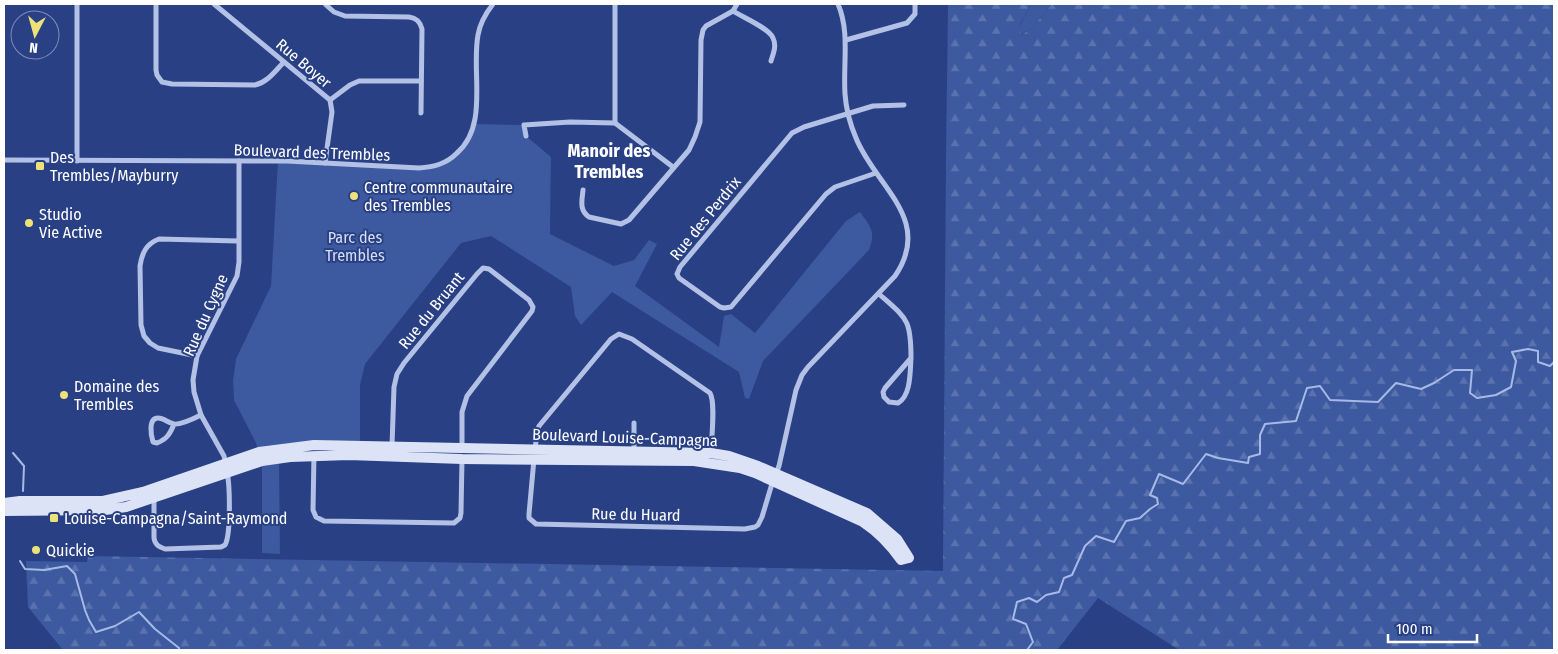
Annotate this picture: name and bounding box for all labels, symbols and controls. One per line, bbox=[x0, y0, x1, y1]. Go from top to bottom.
north arrow bbox=[10, 10, 60, 60]
street label: Rue Boyer bbox=[272, 35, 336, 92]
text: N bbox=[29, 39, 39, 56]
street label: Boulevard des Trembles bbox=[233, 140, 391, 165]
district label: Manoir des Trembles bbox=[568, 140, 650, 183]
place label: Des Trembles/Mayburry bbox=[50, 148, 179, 185]
marker: Des Trembles/Mayburry bbox=[34, 160, 46, 172]
street label: Rue des Perdrix bbox=[666, 173, 745, 264]
place label: Centre communautaire des Trembles bbox=[364, 178, 513, 215]
marker: Centre communautaire des Trembles bbox=[348, 190, 360, 202]
place label: Studio Vie Active bbox=[39, 205, 102, 242]
marker: Studio Vie Active bbox=[23, 217, 35, 229]
park label: Parc des Trembles bbox=[325, 228, 385, 265]
street label: Rue du Bruant bbox=[395, 267, 469, 353]
street label: Rue du Cygne bbox=[179, 271, 232, 359]
place label: Domaine des Trembles bbox=[74, 377, 159, 414]
marker: Domaine des Trembles bbox=[58, 389, 70, 401]
street label: Boulevard Louise-Campagna bbox=[532, 425, 718, 450]
street label: Rue du Huard bbox=[591, 504, 681, 525]
place label: Louise-Campagna/Saint-Raymond bbox=[64, 509, 287, 528]
marker: Louise-Campagna/Saint-Raymond bbox=[48, 512, 60, 524]
place label: Quickie bbox=[46, 541, 95, 560]
marker: Quickie bbox=[30, 544, 42, 556]
scale bar bbox=[1388, 612, 1477, 644]
text: 100 m bbox=[1396, 620, 1433, 638]

